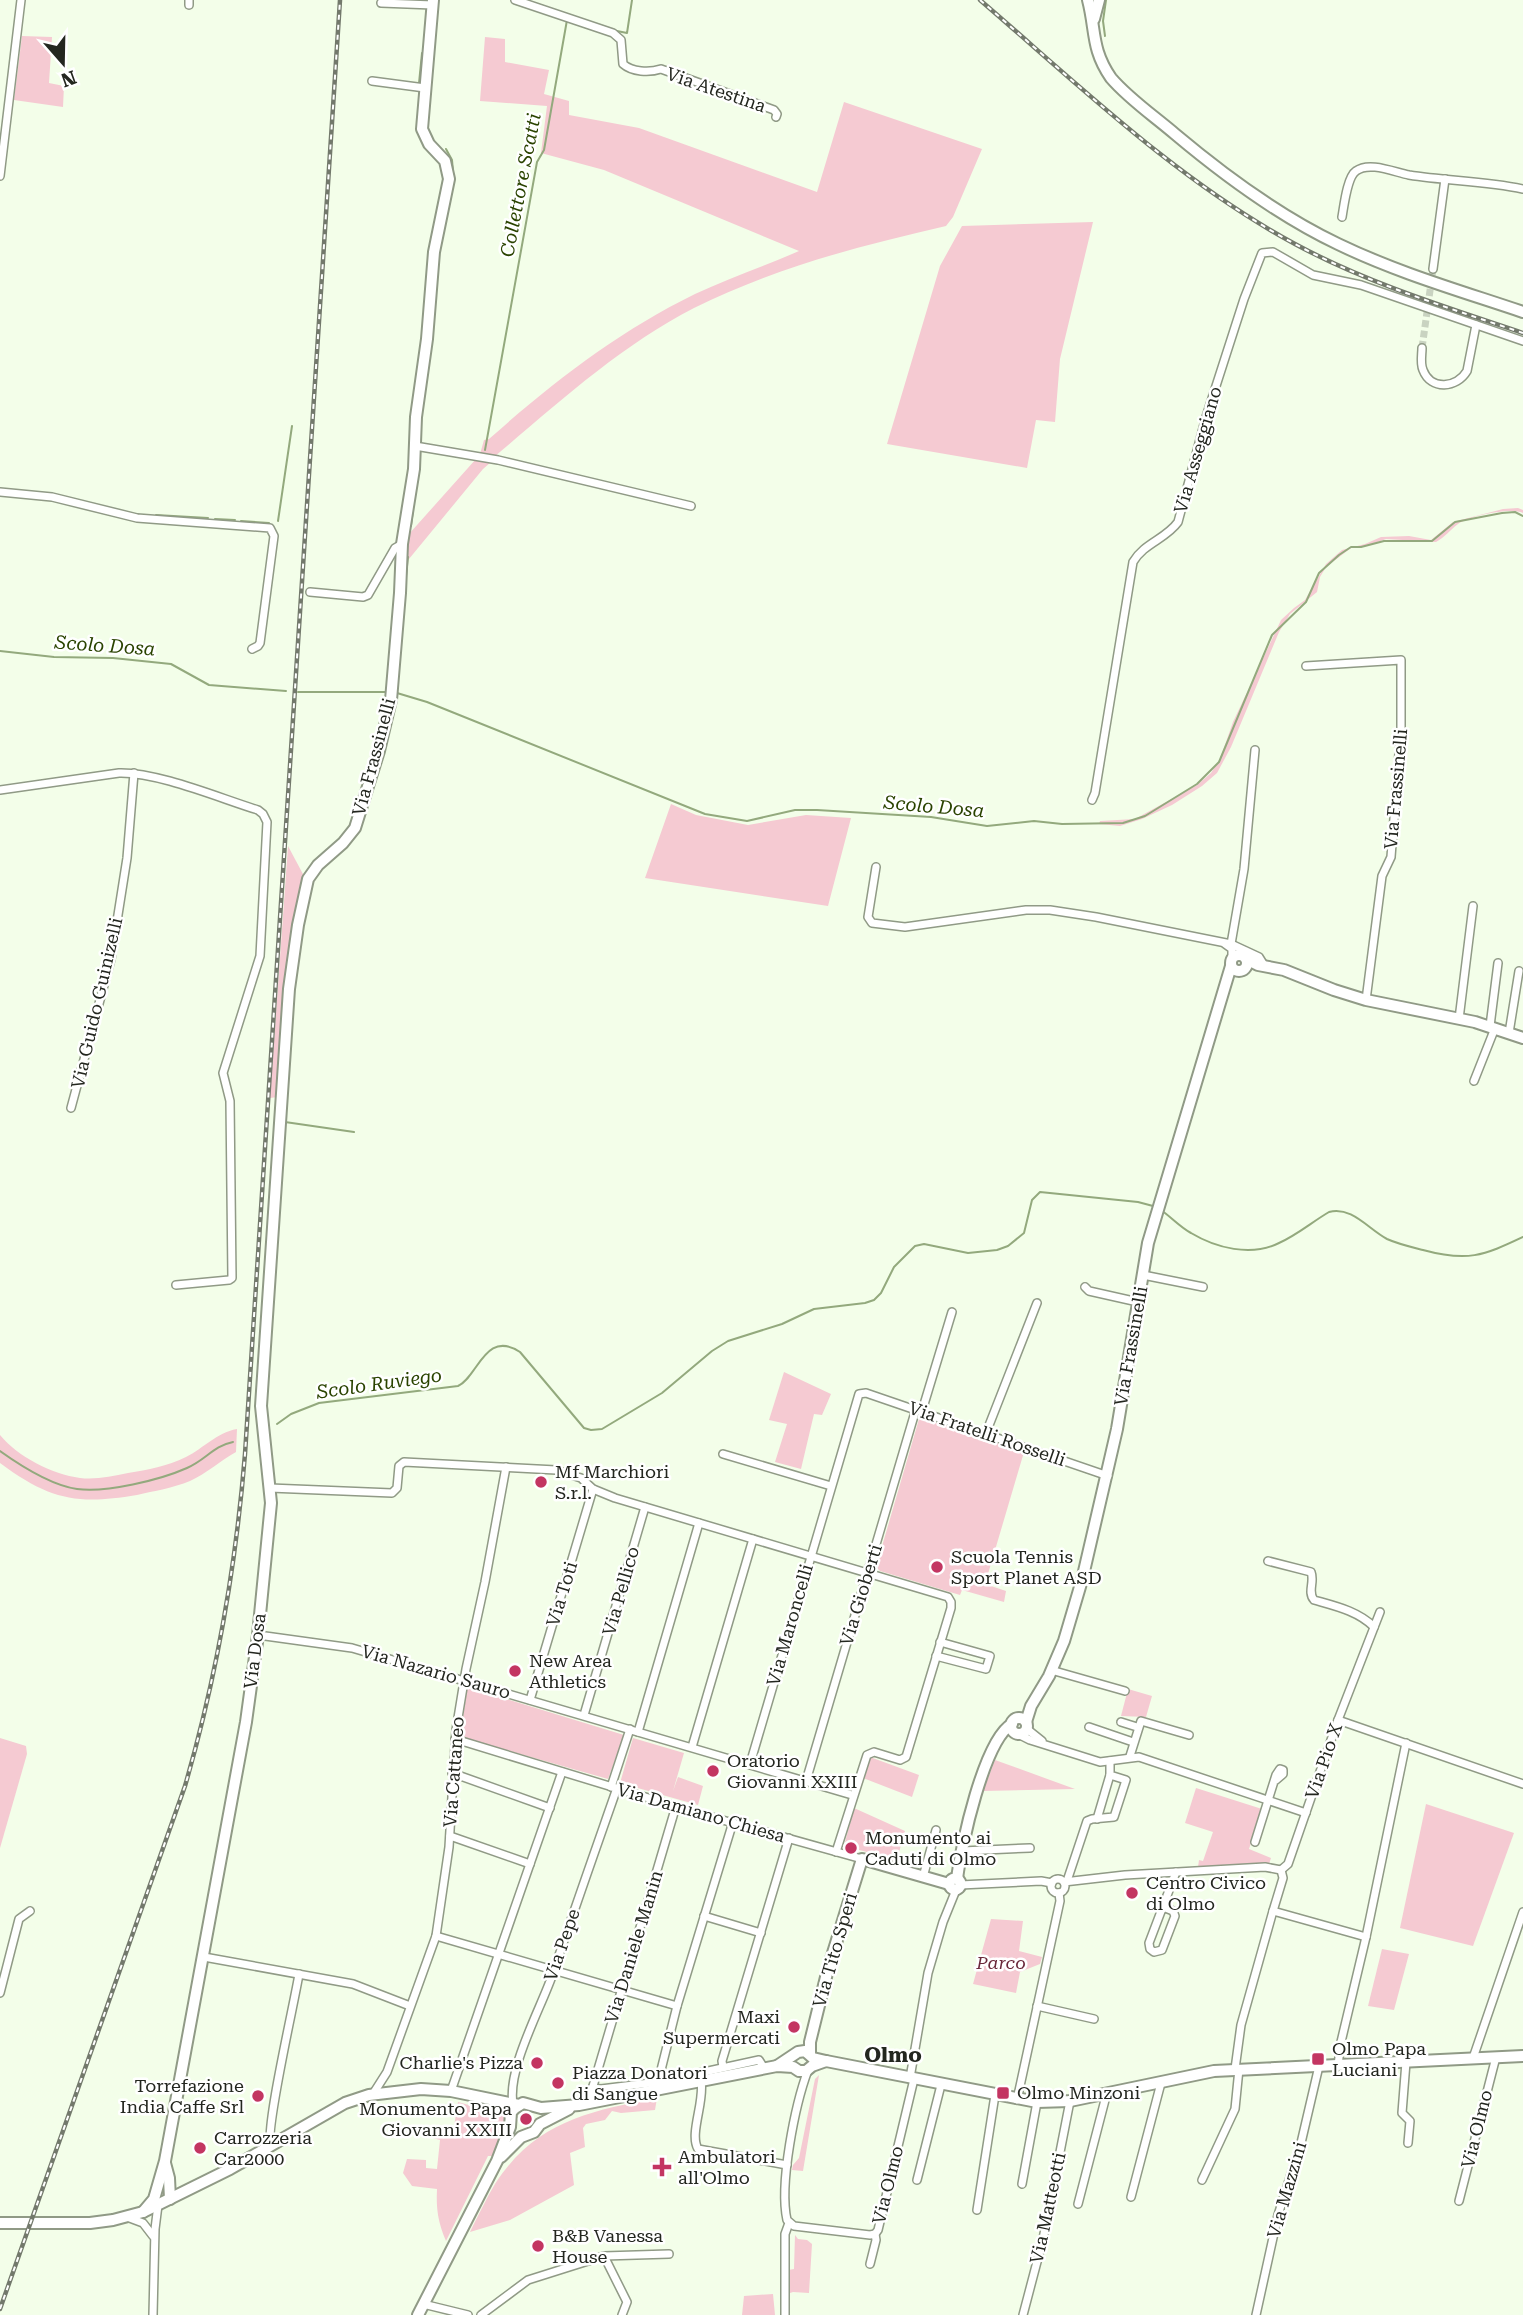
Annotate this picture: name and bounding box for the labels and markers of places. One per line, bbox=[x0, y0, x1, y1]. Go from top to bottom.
place label: Mf Marchiori S.r.l. bbox=[555, 1461, 669, 1503]
marker: Mf Marchiori S.r.l. bbox=[533, 1474, 549, 1490]
place label: Scuola Tennis Sport Planet ASD bbox=[951, 1546, 1102, 1588]
marker: Scuola Tennis Sport Planet ASD bbox=[929, 1559, 945, 1575]
place label: New Area Athletics bbox=[529, 1650, 612, 1692]
marker: New Area Athletics bbox=[507, 1663, 523, 1679]
place label: Oratorio Giovanni XXIII bbox=[727, 1750, 858, 1792]
marker: Oratorio Giovanni XXIII bbox=[705, 1763, 721, 1779]
place label: Monumento ai Caduti di Olmo bbox=[865, 1827, 996, 1869]
marker: Monumento ai Caduti di Olmo bbox=[843, 1840, 859, 1856]
place label: Centro Civico di Olmo bbox=[1146, 1872, 1266, 1914]
marker: Centro Civico di Olmo bbox=[1124, 1885, 1140, 1901]
place label: Maxi Supermercati bbox=[663, 2006, 780, 2048]
marker: Maxi Supermercati bbox=[786, 2019, 802, 2035]
place label: Olmo Papa Luciani bbox=[1332, 2038, 1426, 2080]
marker: Olmo Papa Luciani bbox=[1310, 2051, 1326, 2067]
place label: Charlie's Pizza bbox=[400, 2052, 523, 2073]
marker: Charlie's Pizza bbox=[529, 2055, 545, 2071]
place label: Piazza Donatori di Sangue bbox=[572, 2062, 708, 2104]
place label: Torrefazione India Caffe Srl bbox=[120, 2075, 244, 2117]
marker: Piazza Donatori di Sangue bbox=[550, 2075, 566, 2091]
place label: Olmo Minzoni bbox=[1017, 2082, 1141, 2103]
marker: Olmo Minzoni bbox=[995, 2085, 1011, 2101]
marker: Torrefazione India Caffe Srl bbox=[250, 2088, 266, 2104]
place label: Monumento Papa Giovanni XXIII bbox=[359, 2098, 512, 2140]
marker: Monumento Papa Giovanni XXIII bbox=[518, 2111, 534, 2127]
place label: Carrozzeria Car2000 bbox=[214, 2127, 312, 2169]
marker: Carrozzeria Car2000 bbox=[192, 2140, 208, 2156]
place label: Ambulatori all'Olmo bbox=[678, 2146, 776, 2188]
marker: Ambulatori all'Olmo bbox=[652, 2157, 672, 2177]
place label: B&B Vanessa House bbox=[552, 2225, 663, 2267]
marker: B&B Vanessa House bbox=[530, 2238, 546, 2254]

